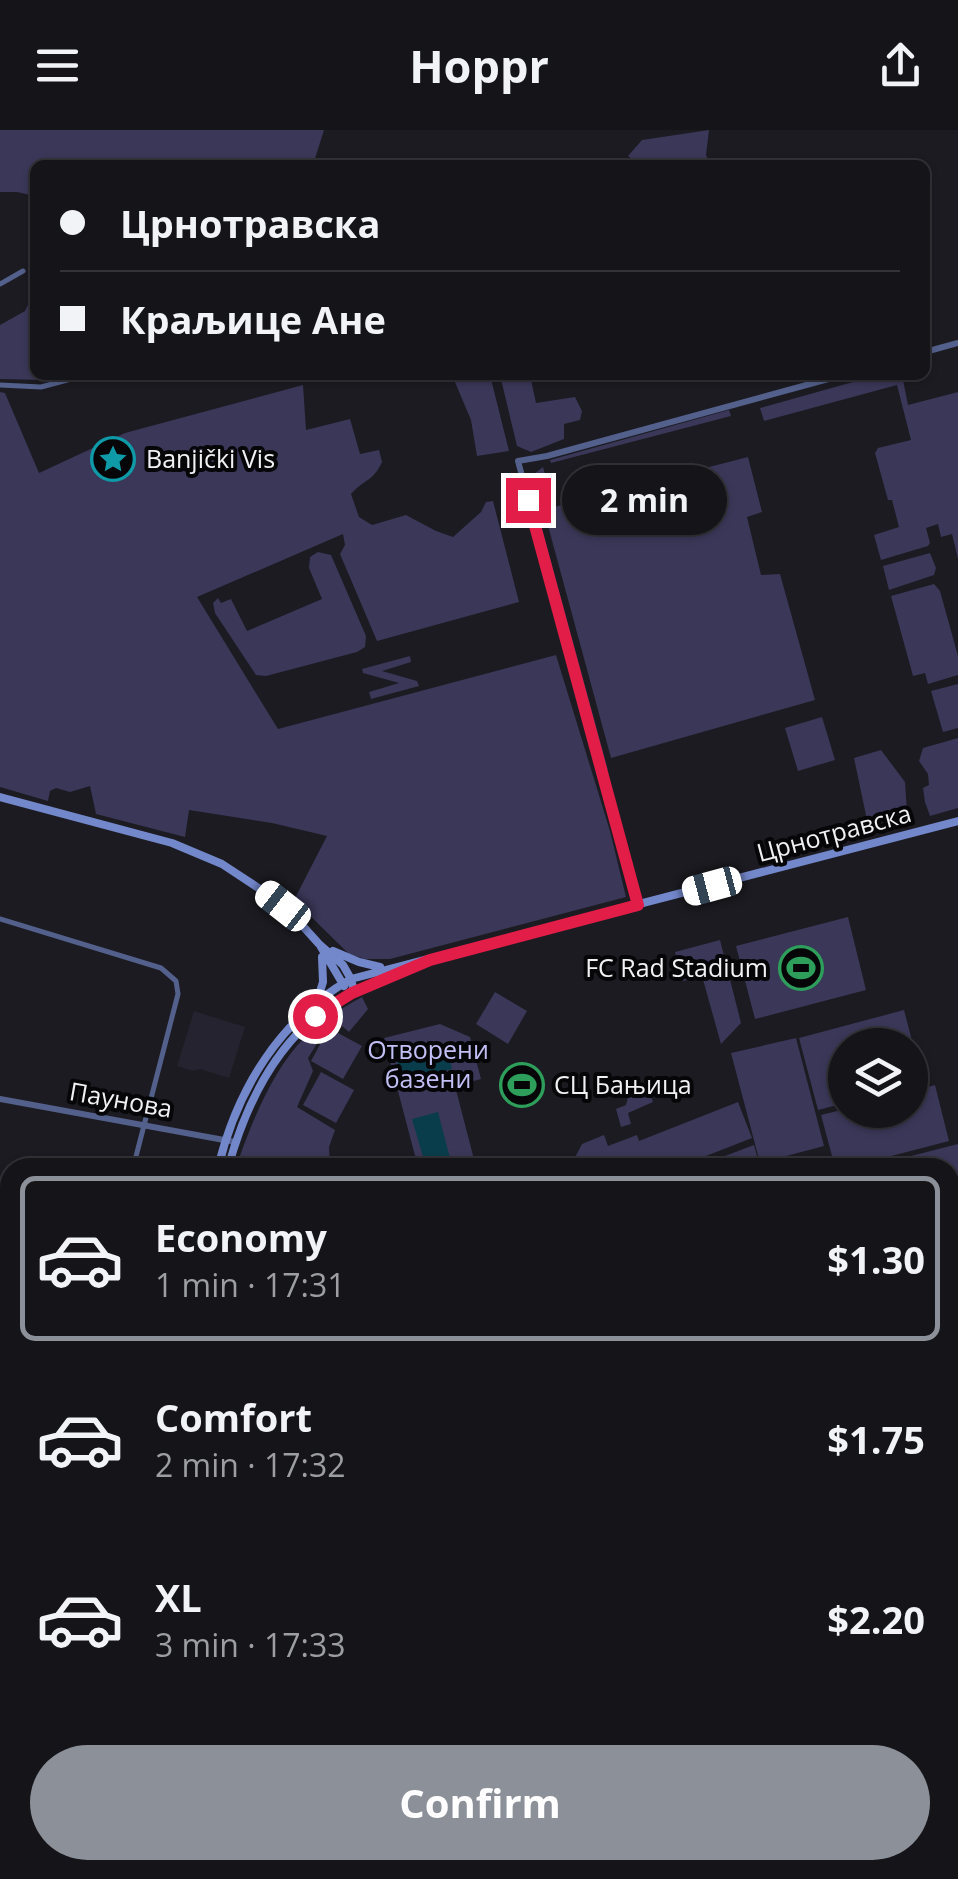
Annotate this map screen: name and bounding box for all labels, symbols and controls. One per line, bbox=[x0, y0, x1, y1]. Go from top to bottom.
text: Hoppr bbox=[409, 35, 549, 96]
icon: menu bbox=[30, 38, 85, 93]
icon: share bbox=[873, 38, 928, 93]
text: Црнотравска bbox=[120, 197, 380, 249]
text: Краљице Ане bbox=[120, 293, 386, 345]
place icon: Banjički Vis bbox=[90, 436, 136, 482]
place label: Banjički Vis bbox=[146, 441, 275, 475]
callout: 2 min bbox=[563, 465, 728, 535]
route end bbox=[506, 478, 551, 523]
text: 2 min bbox=[600, 478, 689, 521]
street label: Црнотравска bbox=[753, 795, 915, 869]
car bbox=[679, 864, 745, 908]
car bbox=[250, 876, 316, 936]
sports icon: FC Rad Stadium bbox=[778, 945, 824, 991]
place label: FC Rad Stadium bbox=[585, 950, 768, 984]
route start bbox=[293, 994, 338, 1039]
map controls bbox=[828, 1028, 928, 1128]
button: layers bbox=[828, 1028, 928, 1128]
park label: Отворени базени bbox=[367, 1032, 489, 1095]
sports icon: СЦ Бањица bbox=[499, 1062, 545, 1108]
place label: СЦ Бањица bbox=[554, 1067, 692, 1101]
street label: Паунова bbox=[67, 1073, 175, 1125]
text: Economy bbox=[155, 1211, 327, 1263]
icon: car bbox=[35, 1214, 125, 1304]
text: $1.30 bbox=[827, 1233, 925, 1285]
text: 1 min · 17:31 bbox=[155, 1263, 346, 1306]
text: Comfort bbox=[155, 1391, 312, 1443]
icon: car bbox=[35, 1394, 125, 1484]
text: $1.75 bbox=[827, 1413, 925, 1465]
text: 2 min · 17:32 bbox=[155, 1443, 346, 1486]
text: XL bbox=[155, 1571, 202, 1623]
icon: car bbox=[35, 1574, 125, 1664]
text: $2.20 bbox=[827, 1593, 925, 1645]
text: 3 min · 17:33 bbox=[155, 1623, 346, 1666]
button: Confirm bbox=[30, 1745, 930, 1860]

